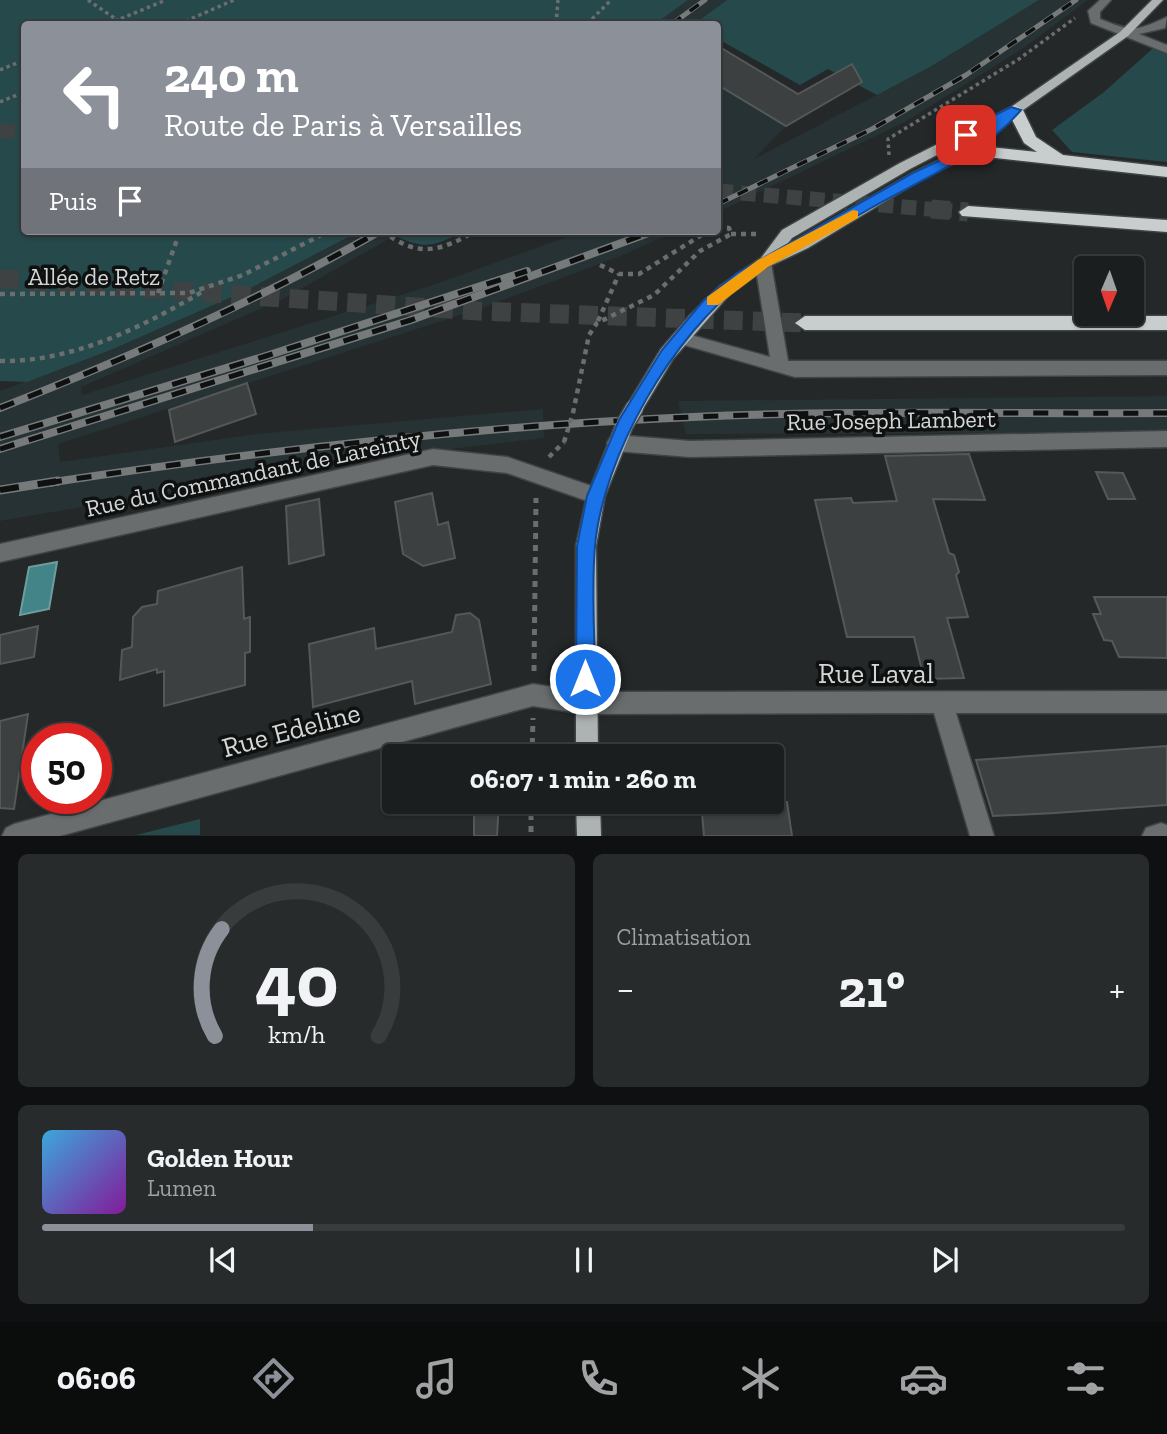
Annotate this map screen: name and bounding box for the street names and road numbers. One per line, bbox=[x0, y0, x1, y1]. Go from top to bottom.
street label: Allée de Retz bbox=[28, 262, 160, 291]
street label: Rue Joseph Lambert bbox=[786, 404, 996, 436]
street label: Rue du Commandant de Lareinty bbox=[83, 423, 424, 523]
street label: Rue Laval bbox=[818, 657, 934, 690]
street label: Rue Edeline bbox=[218, 696, 364, 764]

